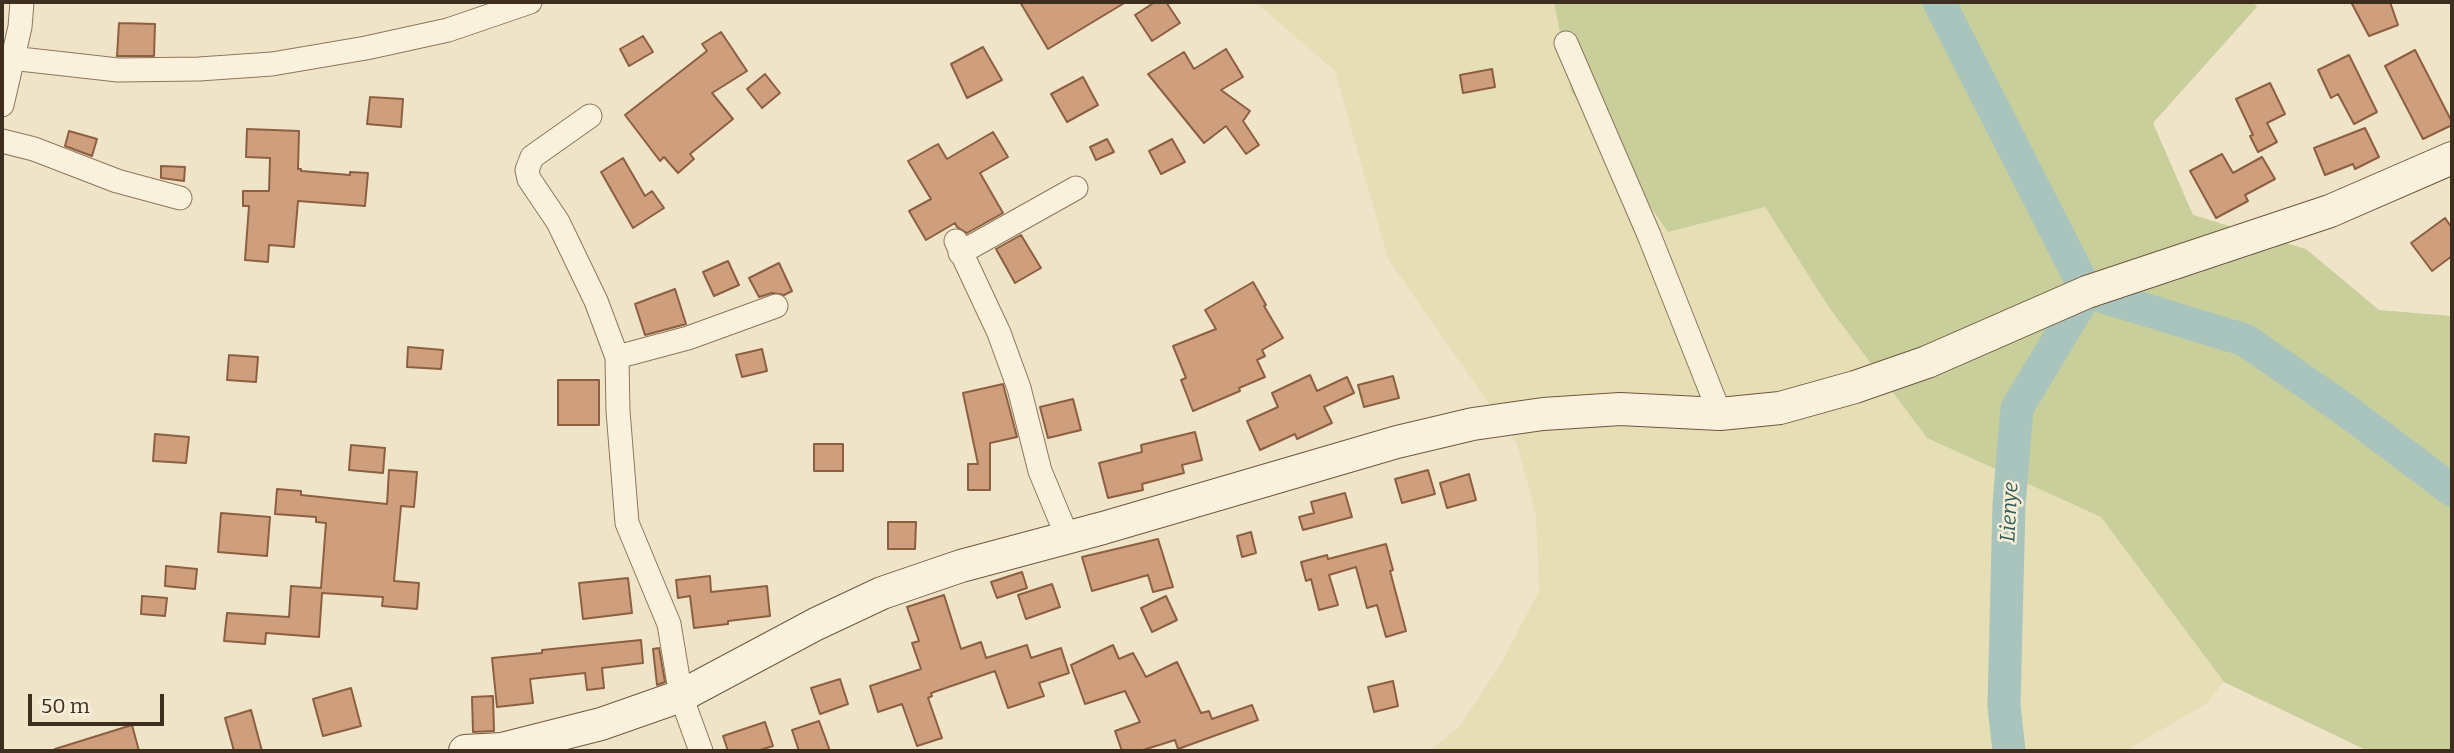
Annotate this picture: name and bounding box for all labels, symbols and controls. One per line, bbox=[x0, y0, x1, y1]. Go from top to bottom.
water label: Lienye bbox=[1996, 481, 2024, 543]
scale bar bbox=[32, 680, 168, 724]
text: 50 m bbox=[41, 693, 90, 719]

